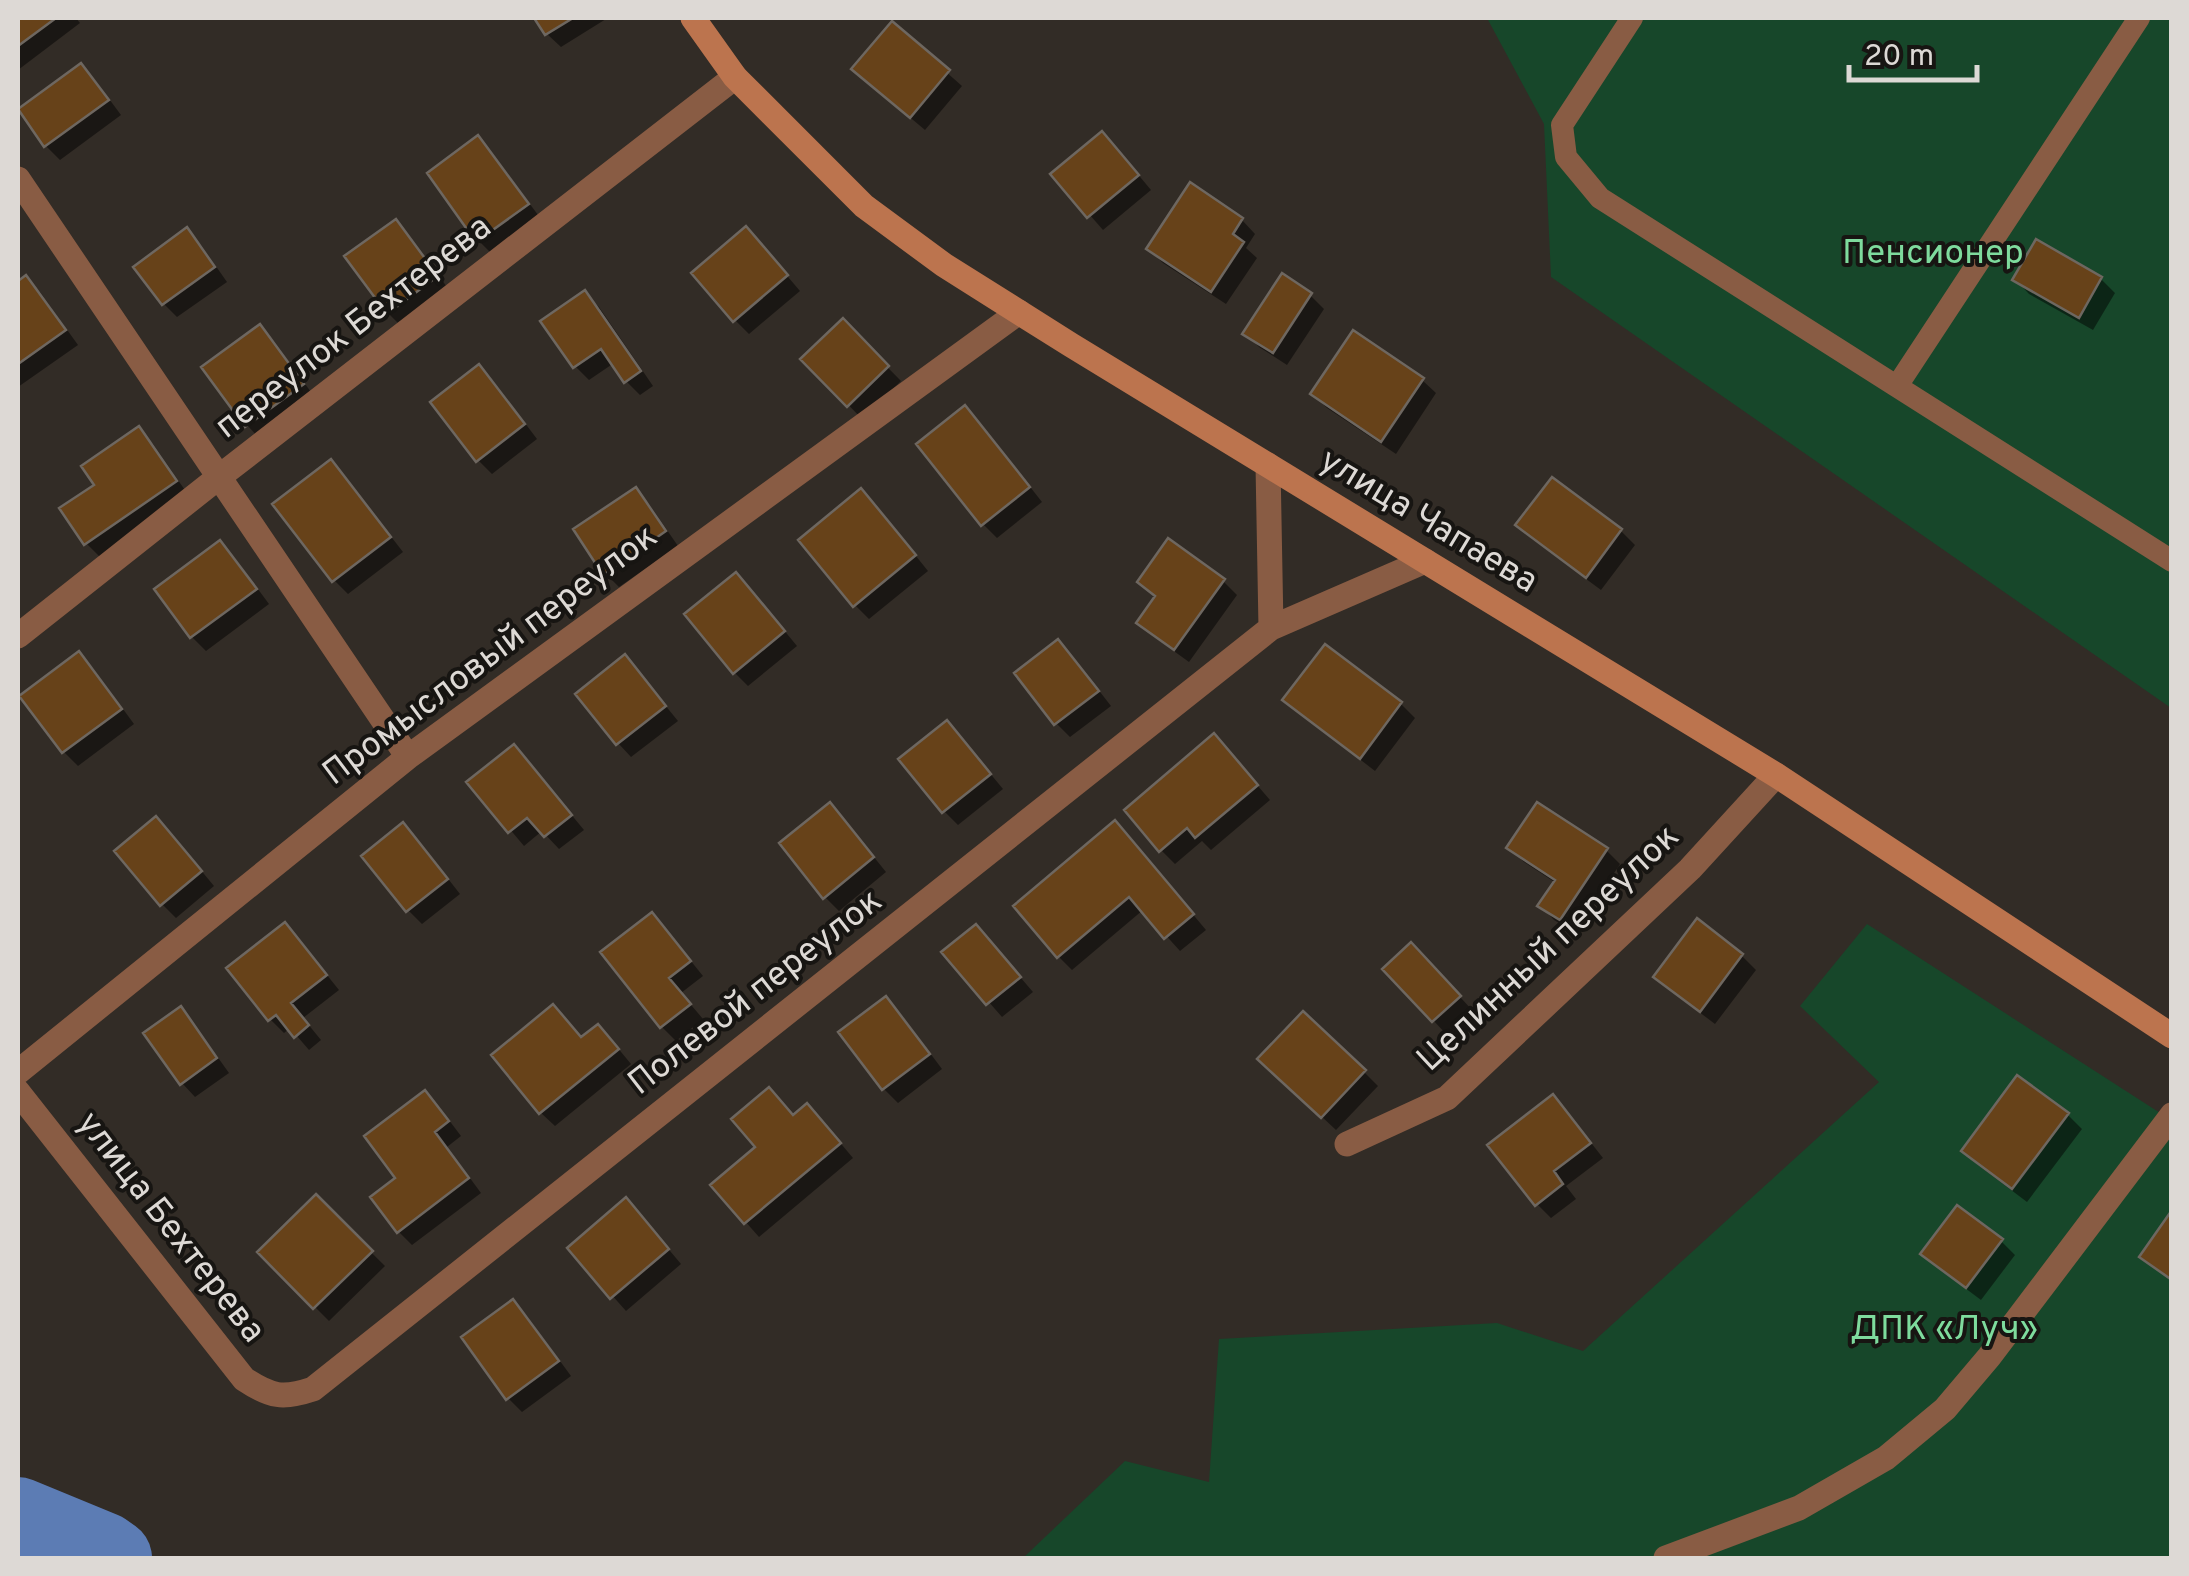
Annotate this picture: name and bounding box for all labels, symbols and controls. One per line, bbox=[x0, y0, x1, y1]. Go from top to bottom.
scale bar bbox=[1849, 20, 1976, 82]
text: 20 m bbox=[1864, 39, 1934, 76]
street label: переулок Бехтерева bbox=[207, 206, 501, 450]
park label: Пенсионер bbox=[1842, 232, 2024, 276]
street label: улица Чапаева bbox=[1311, 440, 1545, 604]
street label: Промысловый переулок bbox=[315, 516, 667, 796]
street label: Целинный переулок bbox=[1409, 816, 1689, 1082]
street label: Полевой переулок bbox=[620, 880, 892, 1106]
street label: улица Бехтерева bbox=[66, 1103, 274, 1353]
park label: ДПК «Луч» bbox=[1850, 1308, 2038, 1352]

